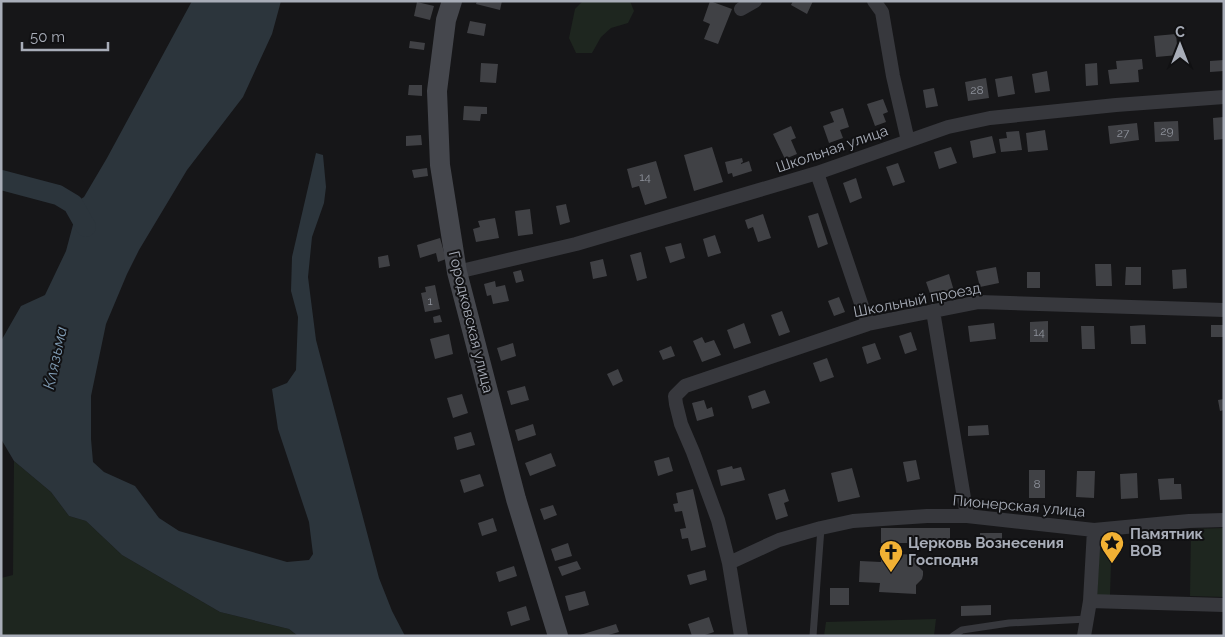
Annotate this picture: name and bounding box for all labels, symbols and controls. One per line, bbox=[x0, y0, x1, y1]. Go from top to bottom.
scale bar bbox=[22, 20, 109, 52]
north arrow bbox=[1155, 20, 1205, 70]
text: С bbox=[1175, 24, 1185, 40]
text: 50 m bbox=[30, 28, 65, 46]
house number: 28 bbox=[970, 83, 984, 97]
street label: Школьная улица bbox=[774, 121, 890, 177]
house number: 29 bbox=[1160, 124, 1174, 138]
house number: 27 bbox=[1117, 126, 1130, 140]
house number: 14 bbox=[639, 170, 651, 184]
street label: Городковская улица bbox=[445, 249, 497, 395]
street label: Школьный проезд bbox=[852, 279, 982, 321]
house number: 1 bbox=[427, 294, 433, 308]
water label: Клязьма bbox=[39, 324, 71, 391]
house number: 14 bbox=[1033, 325, 1045, 339]
house number: 8 bbox=[1033, 477, 1041, 491]
street label: Пионерская улица bbox=[952, 491, 1086, 521]
place label: Памятник ВОВ bbox=[1130, 525, 1204, 560]
place icon: Памятник ВОВ bbox=[1099, 530, 1125, 564]
place label: Церковь Вознесения Господня bbox=[908, 534, 1064, 569]
church icon: Церковь Вознесения Господня bbox=[878, 539, 904, 573]

